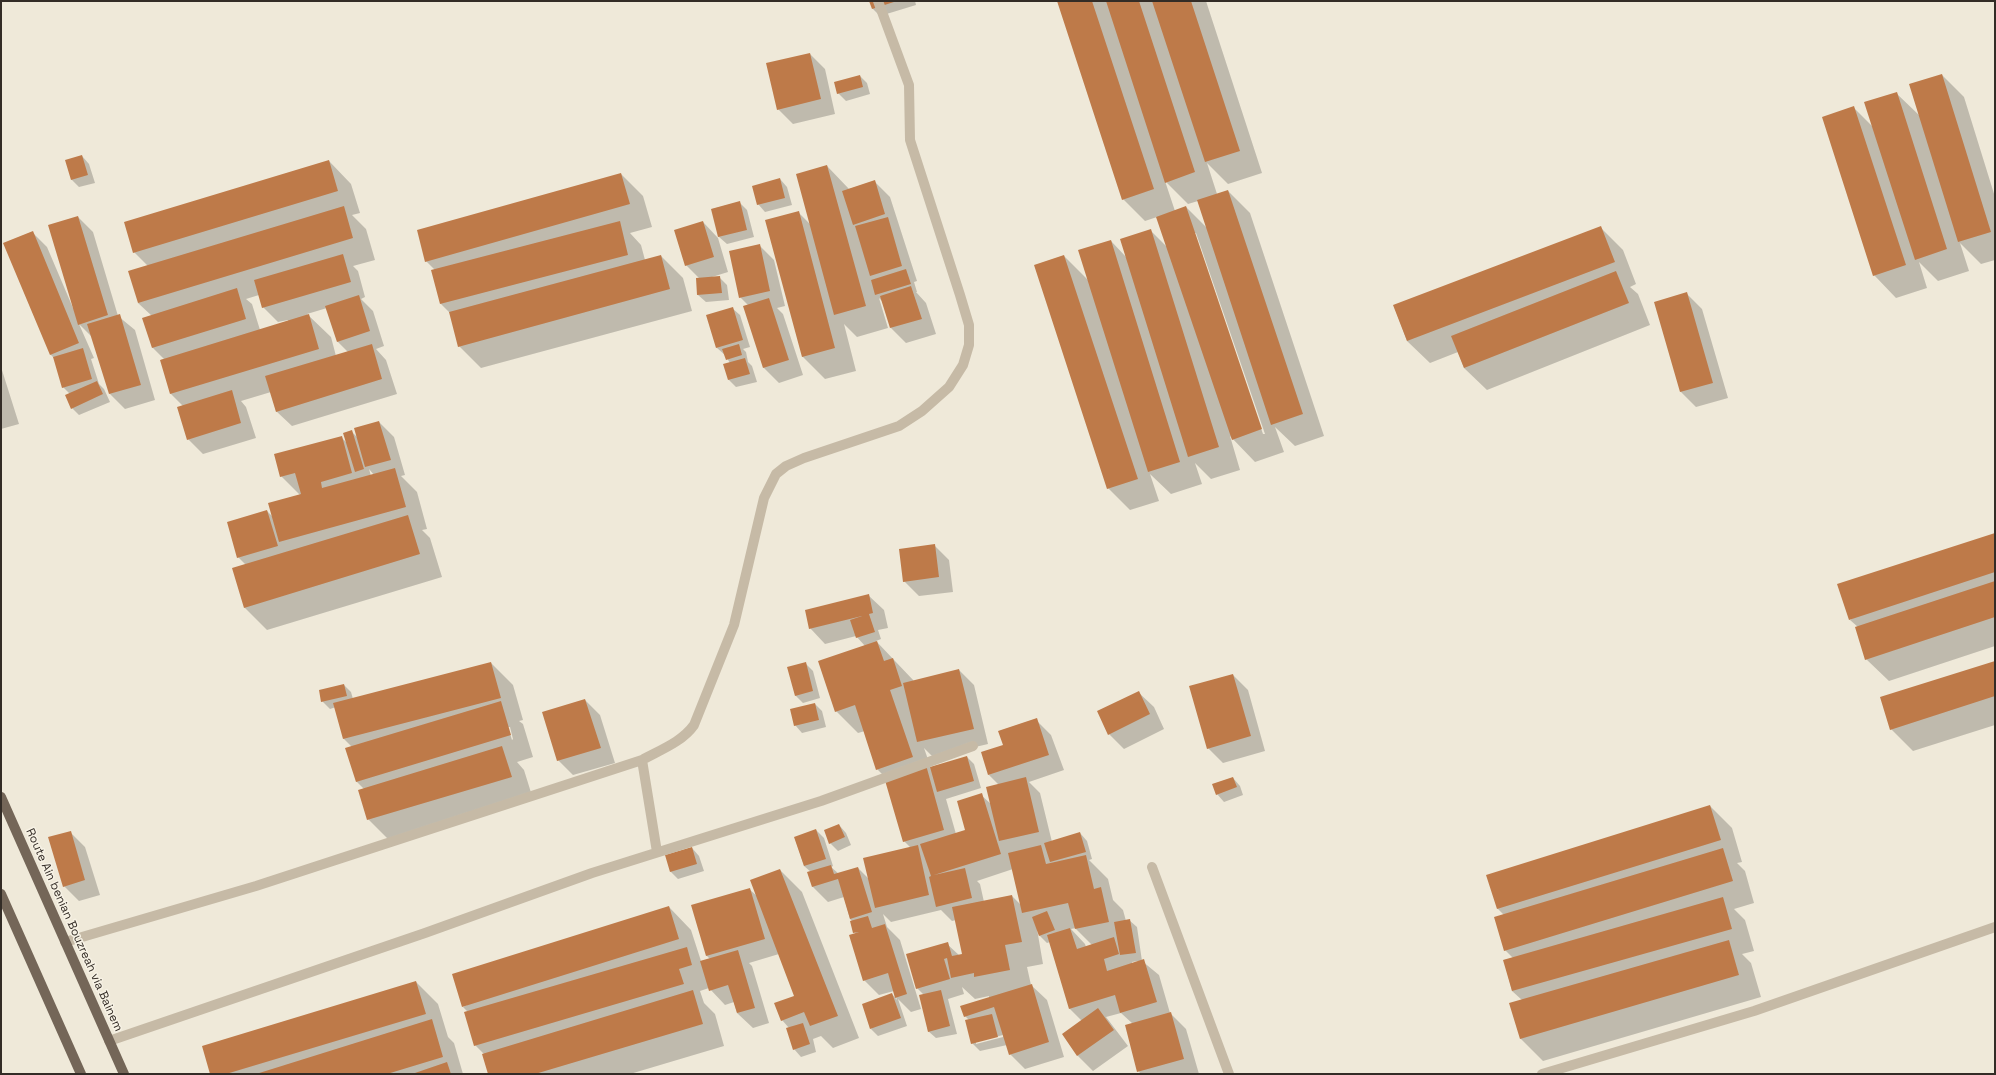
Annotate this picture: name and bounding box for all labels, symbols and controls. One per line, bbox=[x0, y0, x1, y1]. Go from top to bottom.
street label: Route Ain benian Bouzreah via Bainem bbox=[23, 826, 125, 1034]

